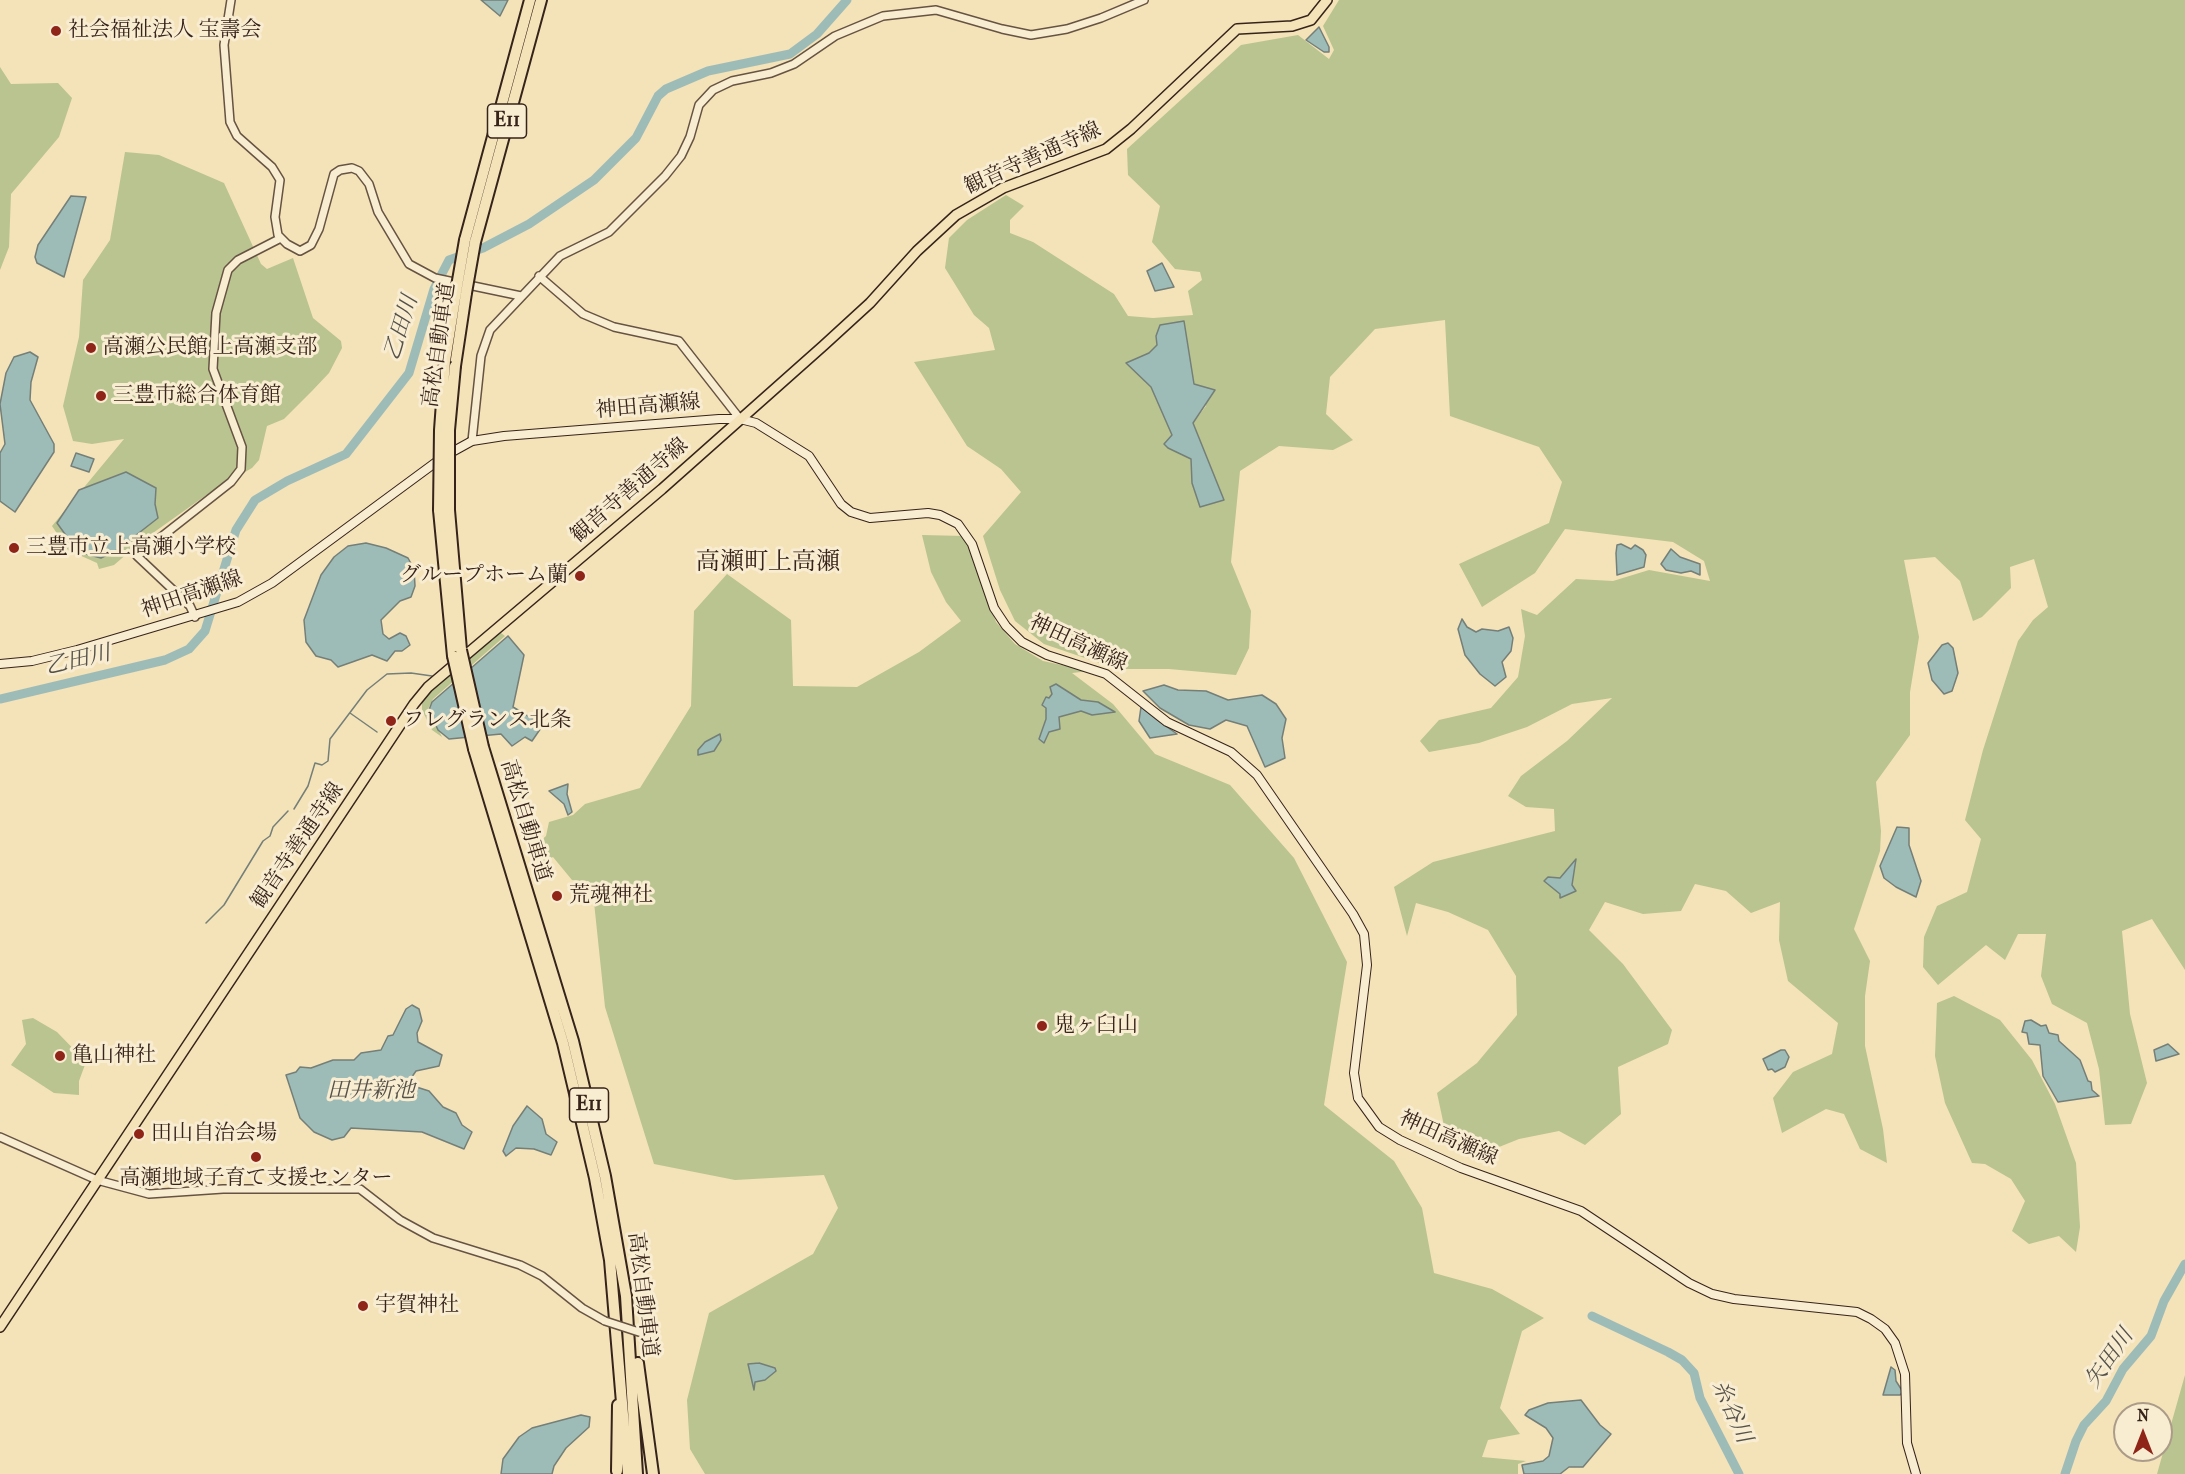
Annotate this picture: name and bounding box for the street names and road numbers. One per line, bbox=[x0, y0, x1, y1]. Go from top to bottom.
road number: E11 bbox=[488, 104, 526, 138]
street label: 観音寺善通寺線 bbox=[961, 118, 1105, 200]
street label: 高松自動車道 bbox=[419, 281, 461, 409]
street label: 神田高瀬線 bbox=[595, 390, 701, 424]
street label: 観音寺善通寺線 bbox=[566, 433, 694, 549]
street label: 神田高瀬線 bbox=[138, 566, 246, 624]
street label: 神田高瀬線 bbox=[1025, 610, 1131, 678]
street label: 高松自動車道 bbox=[495, 757, 555, 885]
street label: 観音寺善通寺線 bbox=[246, 778, 350, 914]
road number: E11 bbox=[570, 1088, 608, 1122]
street label: 神田高瀬線 bbox=[1395, 1106, 1501, 1172]
street label: 高松自動車道 bbox=[622, 1231, 662, 1359]

